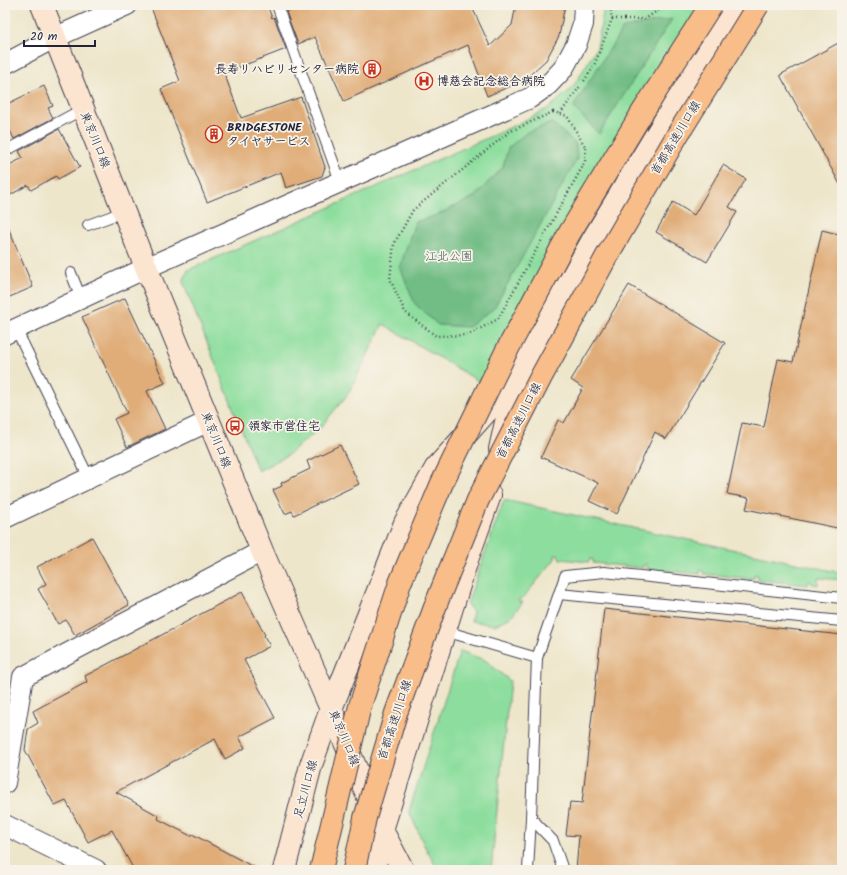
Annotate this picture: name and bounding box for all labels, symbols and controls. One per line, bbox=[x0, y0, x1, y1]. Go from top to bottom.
scale bar bbox=[24, 22, 95, 48]
text: 20 m bbox=[30, 27, 58, 46]
building icon: 長寿リハビリセンター病院 bbox=[362, 59, 382, 79]
place label: 長寿リハビリセンター病院 bbox=[215, 60, 359, 79]
hospital icon: 博慈会記念総合病院 bbox=[414, 71, 434, 91]
place label: 博慈会記念総合病院 bbox=[437, 72, 545, 91]
street label: 首都高速川口線 bbox=[646, 97, 706, 179]
street label: 東京川口線 bbox=[75, 109, 115, 171]
place label: BRIDGESTONE タイヤサービス bbox=[227, 118, 310, 151]
building icon: BRIDGESTONE タイヤサービス bbox=[204, 124, 224, 144]
park label: 江北公園 bbox=[425, 247, 473, 266]
street label: 首都高速川口線 bbox=[491, 379, 547, 463]
street label: 東京川口線 bbox=[196, 409, 236, 471]
bus stop icon: 領家市営住宅 bbox=[225, 416, 245, 436]
place label: 領家市営住宅 bbox=[248, 417, 320, 436]
street label: 首都高速川口線 bbox=[373, 677, 417, 763]
street label: 東京川口線 bbox=[324, 707, 364, 769]
street label: 足立川口線 bbox=[289, 758, 323, 820]

